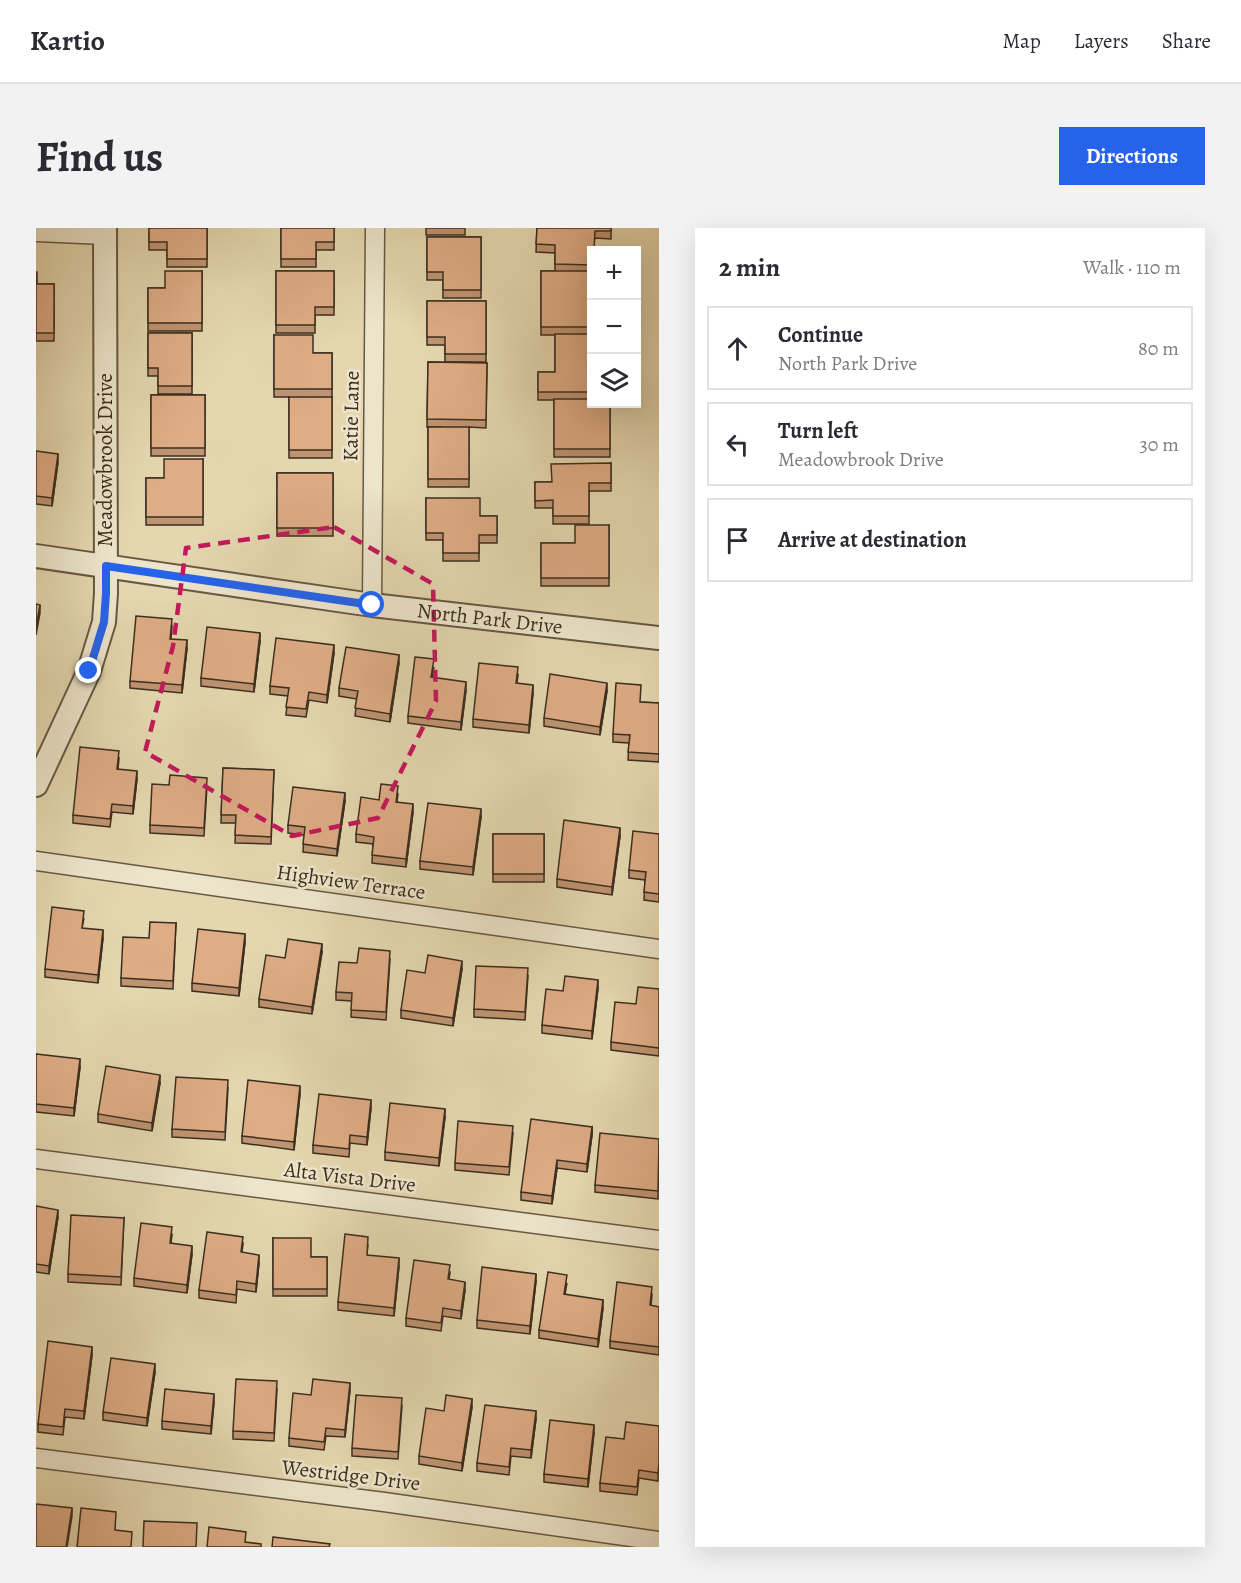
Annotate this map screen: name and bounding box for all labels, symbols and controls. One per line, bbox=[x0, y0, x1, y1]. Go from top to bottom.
text: Kartio bbox=[30, 22, 105, 60]
text: Map bbox=[1002, 27, 1041, 55]
text: Layers bbox=[1074, 27, 1129, 55]
text: Share bbox=[1162, 27, 1211, 55]
button: Directions bbox=[1059, 127, 1205, 185]
text: Find us bbox=[36, 128, 163, 185]
map controls bbox=[587, 246, 641, 408]
button: + bbox=[587, 246, 641, 300]
text: 2 min bbox=[719, 250, 780, 285]
text: Walk · 110 m bbox=[1083, 254, 1181, 281]
button: − bbox=[587, 300, 641, 354]
text: Continue bbox=[778, 320, 863, 350]
icon: ahead bbox=[721, 332, 754, 365]
text: 80 m bbox=[1138, 335, 1179, 362]
text: North Park Drive bbox=[778, 350, 917, 377]
button: layers bbox=[587, 354, 641, 408]
street label: Katie Lane bbox=[336, 370, 366, 462]
street label: Meadowbrook Drive bbox=[91, 373, 119, 547]
text: Turn left bbox=[778, 416, 858, 446]
icon: left bbox=[721, 428, 754, 461]
text: 30 m bbox=[1139, 431, 1179, 458]
text: Meadowbrook Drive bbox=[778, 446, 944, 473]
icon: arrive bbox=[721, 524, 754, 557]
text: Arrive at destination bbox=[778, 525, 967, 555]
route start bbox=[358, 591, 384, 617]
street label: North Park Drive bbox=[415, 596, 564, 641]
route end bbox=[75, 657, 101, 683]
street label: Highview Terrace bbox=[275, 858, 427, 906]
street label: Alta Vista Drive bbox=[282, 1155, 417, 1199]
street label: Westridge Drive bbox=[279, 1452, 422, 1497]

